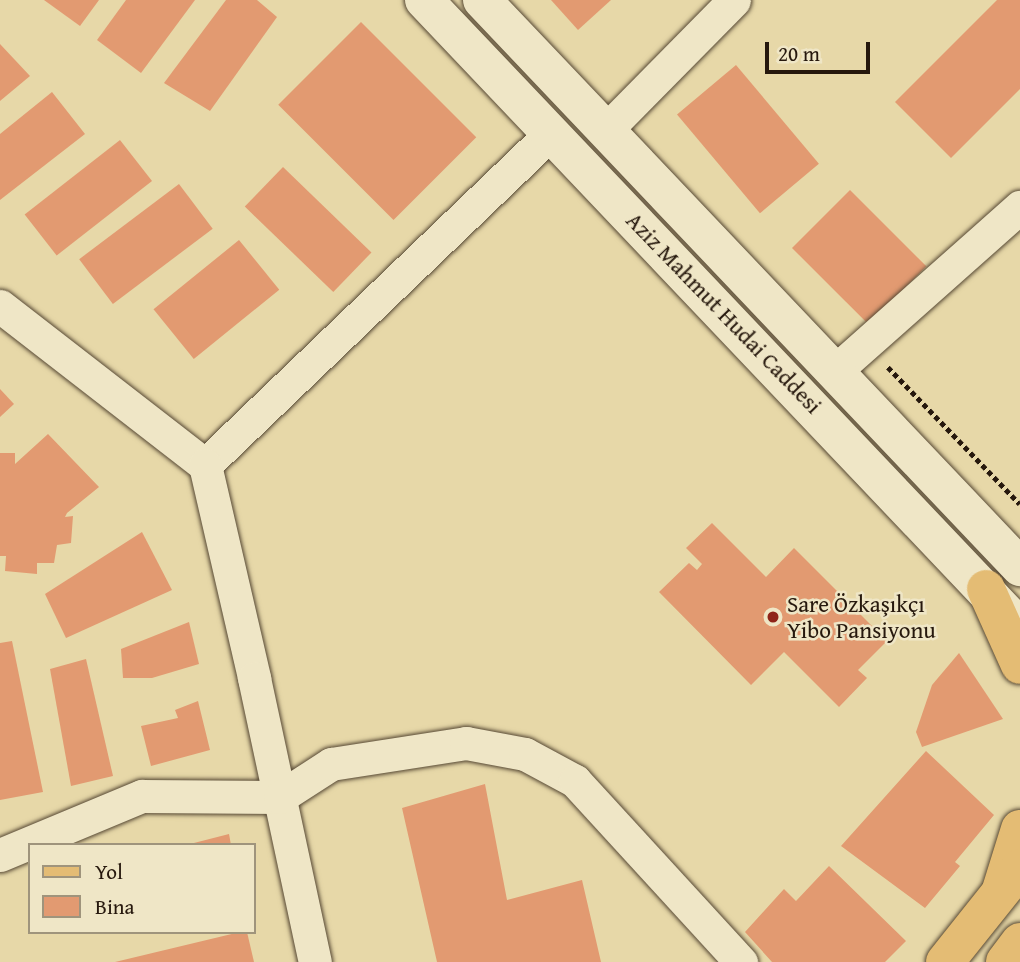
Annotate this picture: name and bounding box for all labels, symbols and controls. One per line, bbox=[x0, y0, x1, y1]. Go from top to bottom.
scale bar bbox=[768, 28, 873, 72]
text: 20 m bbox=[778, 38, 820, 69]
street label: Aziz Mahmut Hudai Caddesi bbox=[621, 207, 827, 419]
place label: Sare Özkaşıkçı Yibo Pansiyonu bbox=[787, 590, 936, 644]
marker: Sare Özkaşıkçı Yibo Pansiyonu bbox=[765, 609, 781, 625]
legend bbox=[28, 843, 256, 934]
text: Yol bbox=[95, 856, 123, 887]
text: Bina bbox=[95, 891, 135, 922]

